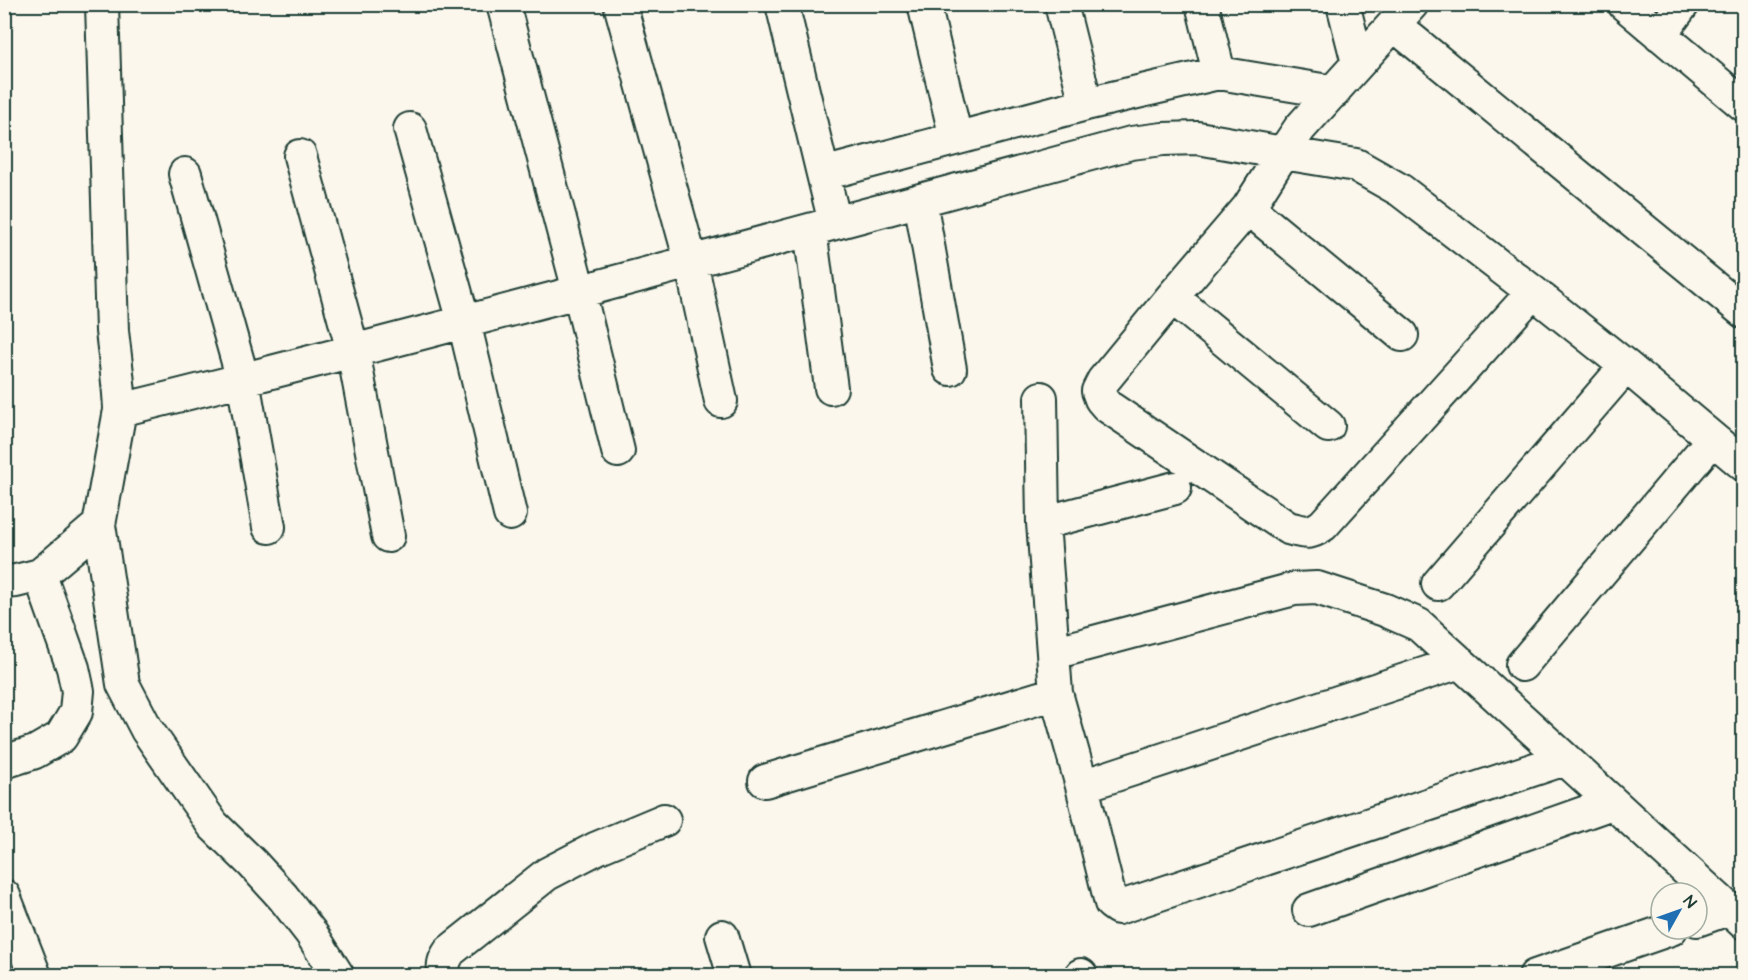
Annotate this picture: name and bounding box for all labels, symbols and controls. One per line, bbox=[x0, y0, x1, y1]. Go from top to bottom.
north arrow bbox=[1649, 881, 1709, 941]
text: N bbox=[1678, 891, 1701, 913]

